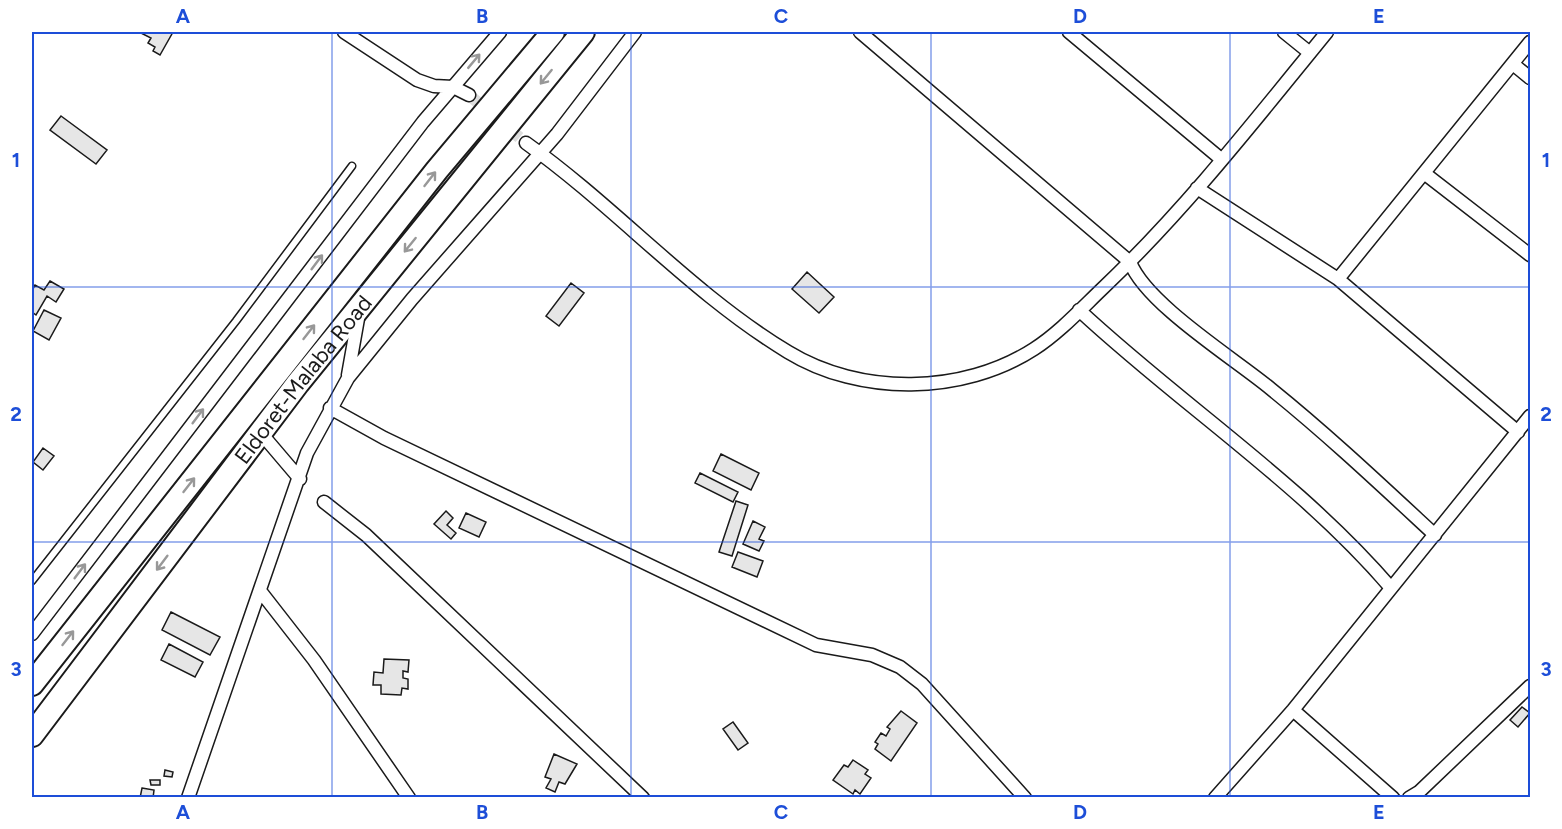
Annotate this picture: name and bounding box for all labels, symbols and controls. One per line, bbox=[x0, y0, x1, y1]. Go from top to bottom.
text: A bbox=[176, 4, 191, 28]
text: B bbox=[476, 4, 488, 28]
text: C bbox=[774, 4, 788, 28]
text: D bbox=[1073, 4, 1087, 28]
text: E bbox=[1373, 4, 1385, 28]
one-way arrow bbox=[467, 54, 481, 69]
one-way arrow bbox=[539, 69, 552, 85]
text: 1 bbox=[12, 148, 20, 172]
text: 1 bbox=[1542, 148, 1550, 172]
one-way arrow bbox=[424, 171, 437, 187]
one-way arrow bbox=[404, 237, 417, 253]
one-way arrow bbox=[310, 254, 323, 270]
street label: Eldoret-Malaba Road bbox=[228, 290, 377, 469]
one-way arrow bbox=[303, 324, 316, 340]
text: 2 bbox=[10, 402, 22, 426]
text: 2 bbox=[1540, 402, 1552, 426]
one-way arrow bbox=[192, 409, 205, 425]
one-way arrow bbox=[182, 477, 195, 493]
one-way arrow bbox=[155, 555, 168, 571]
one-way arrow bbox=[73, 564, 86, 580]
one-way arrow bbox=[61, 630, 74, 646]
text: 3 bbox=[10, 657, 22, 681]
text: 3 bbox=[1540, 657, 1552, 681]
text: A bbox=[176, 800, 191, 824]
text: B bbox=[476, 800, 488, 824]
text: C bbox=[774, 800, 788, 824]
text: D bbox=[1073, 800, 1087, 824]
text: E bbox=[1373, 800, 1385, 824]

